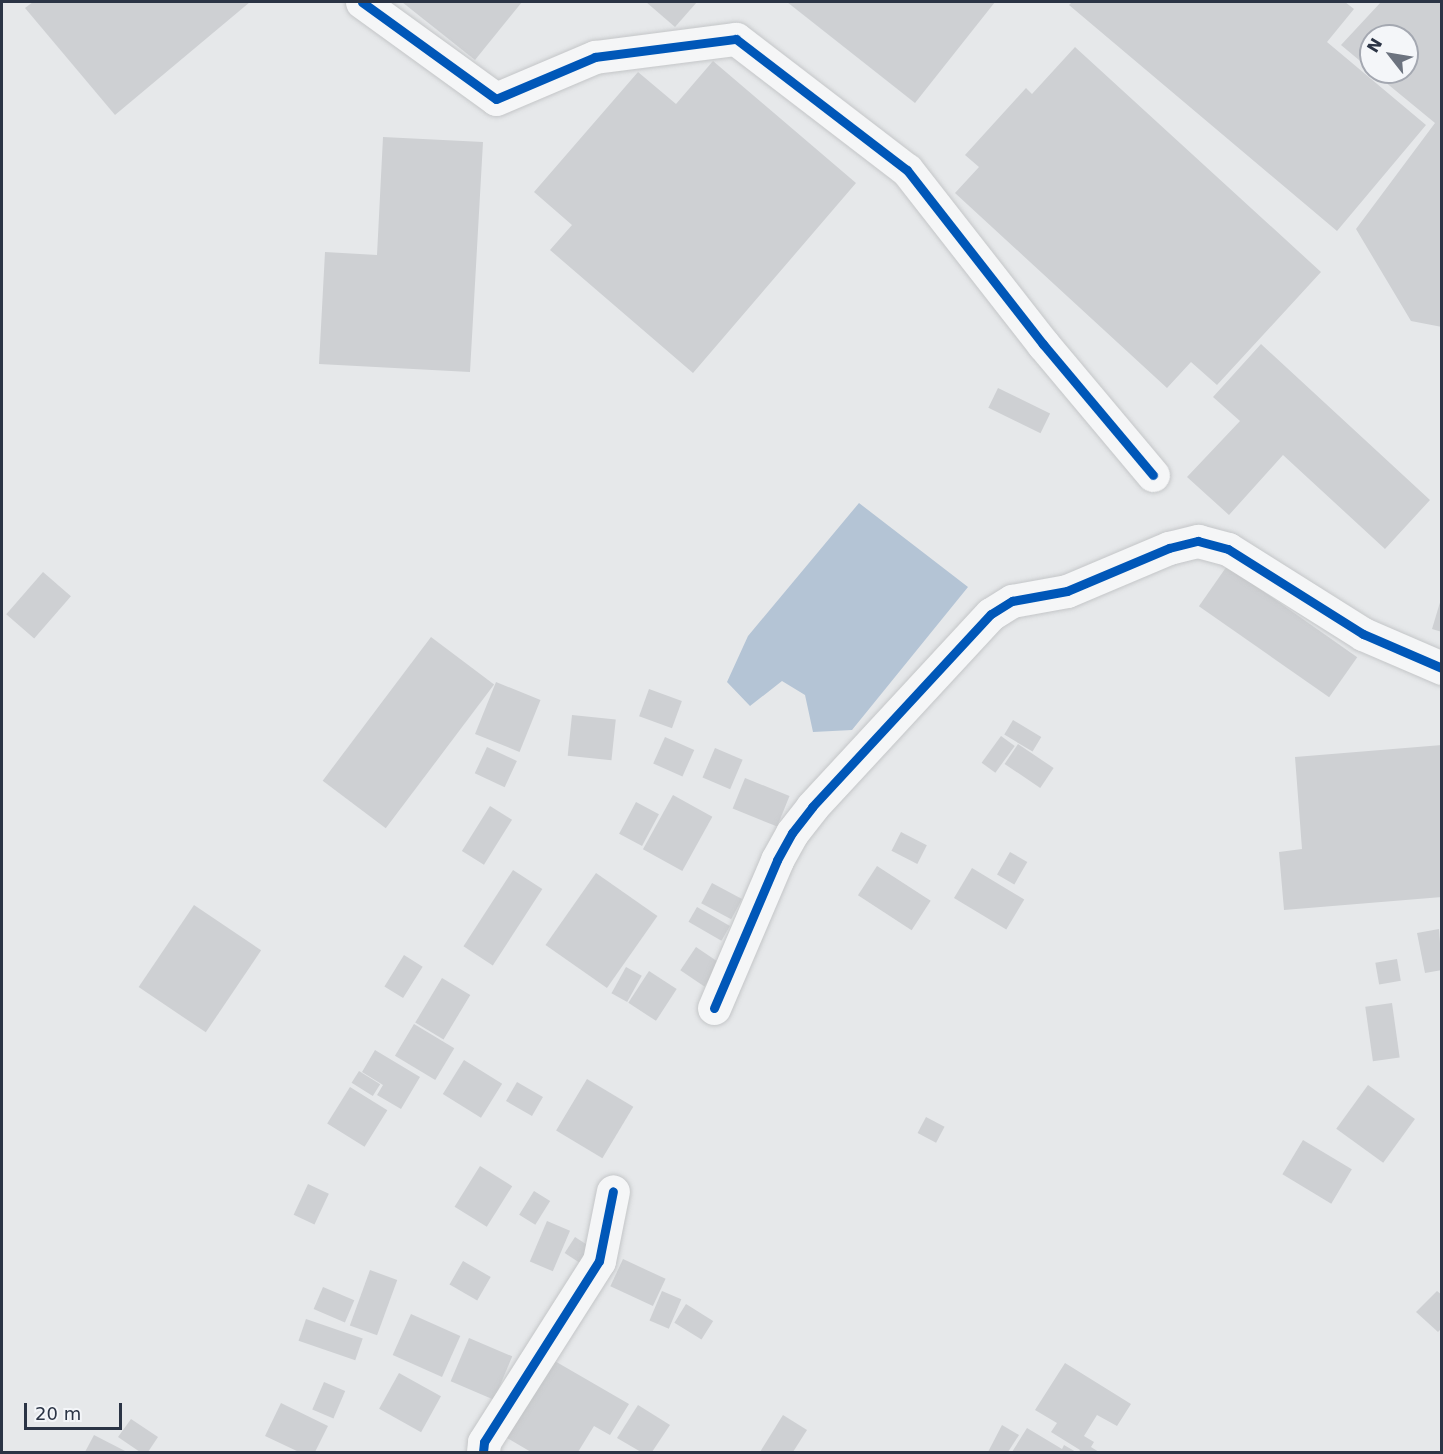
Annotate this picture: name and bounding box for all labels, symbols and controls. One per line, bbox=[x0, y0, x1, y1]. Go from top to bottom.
north arrow bbox=[1359, 24, 1419, 84]
text: N bbox=[1363, 35, 1386, 56]
scale bar bbox=[27, 1391, 124, 1429]
text: 20 m bbox=[35, 1403, 81, 1424]

